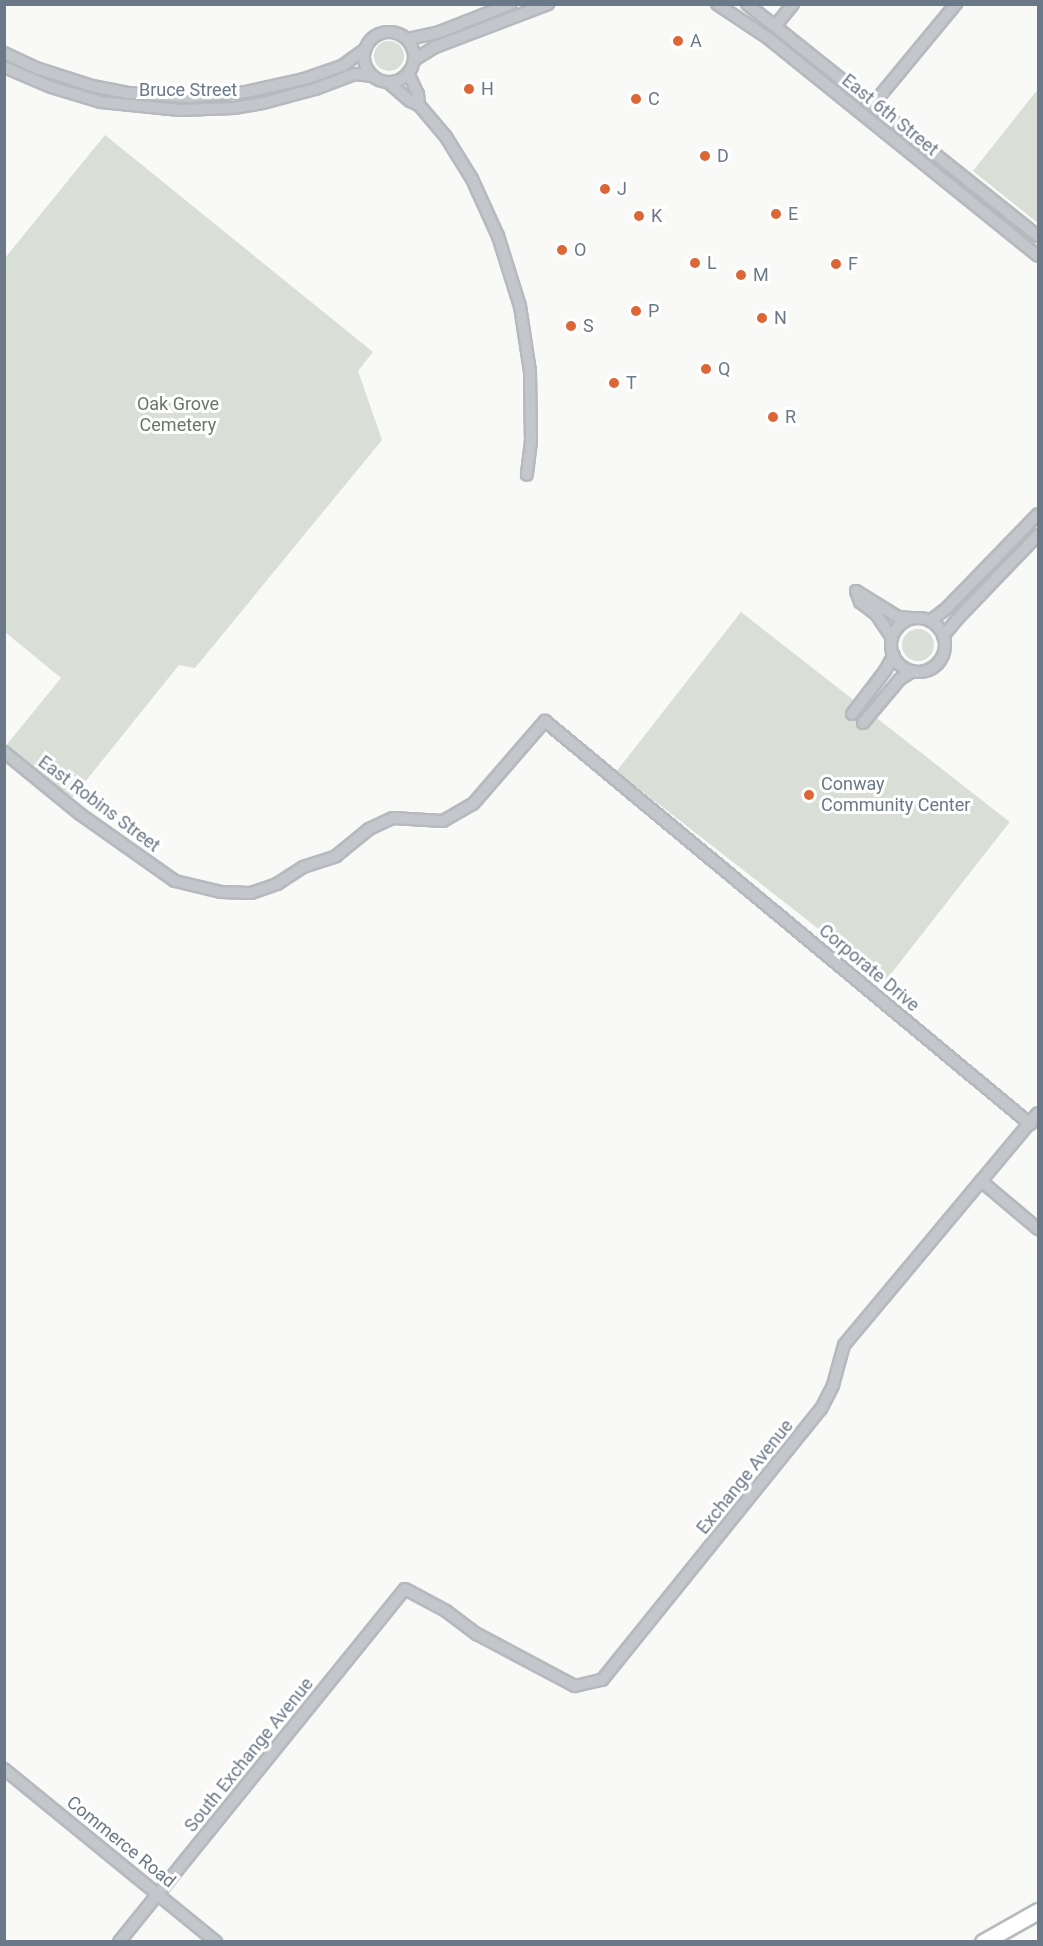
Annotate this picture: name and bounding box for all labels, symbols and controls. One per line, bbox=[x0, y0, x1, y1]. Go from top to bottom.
place label: A bbox=[690, 30, 702, 52]
marker: A bbox=[671, 34, 685, 48]
street label: East 6th Street bbox=[838, 70, 942, 160]
place label: H bbox=[481, 78, 494, 100]
street label: Bruce Street bbox=[139, 79, 237, 101]
marker: H bbox=[462, 82, 476, 96]
place label: C bbox=[648, 88, 660, 110]
marker: C bbox=[629, 92, 643, 106]
place label: D bbox=[717, 145, 729, 167]
marker: D bbox=[698, 149, 712, 163]
place label: J bbox=[617, 178, 627, 200]
marker: J bbox=[598, 182, 612, 196]
place label: E bbox=[788, 203, 798, 225]
place label: K bbox=[651, 205, 662, 227]
marker: E bbox=[769, 207, 783, 221]
marker: K bbox=[632, 209, 646, 223]
place label: O bbox=[574, 239, 586, 261]
marker: O bbox=[555, 243, 569, 257]
place label: L bbox=[707, 252, 717, 274]
place label: F bbox=[848, 253, 858, 275]
marker: L bbox=[688, 256, 702, 270]
marker: F bbox=[829, 257, 843, 271]
place label: M bbox=[753, 264, 769, 286]
marker: M bbox=[734, 268, 748, 282]
place label: P bbox=[648, 300, 659, 322]
marker: P bbox=[629, 304, 643, 318]
place label: N bbox=[774, 307, 787, 329]
marker: N bbox=[755, 311, 769, 325]
place label: S bbox=[583, 315, 594, 337]
marker: S bbox=[564, 319, 578, 333]
place label: Q bbox=[718, 358, 730, 380]
marker: Q bbox=[699, 362, 713, 376]
place label: T bbox=[626, 372, 637, 394]
marker: T bbox=[607, 376, 621, 390]
park label: Oak Grove Cemetery bbox=[137, 394, 219, 436]
place label: R bbox=[785, 406, 796, 428]
marker: R bbox=[766, 410, 780, 424]
street label: East Robins Street bbox=[34, 751, 164, 857]
place label: Conway Community Center bbox=[821, 774, 970, 816]
marker: Conway Community Center bbox=[802, 788, 816, 802]
street label: Corporate Drive bbox=[814, 920, 924, 1016]
street label: Exchange Avenue bbox=[692, 1415, 798, 1539]
street label: South Exchange Avenue bbox=[180, 1674, 318, 1836]
street label: Commerce Road bbox=[62, 1792, 180, 1892]

